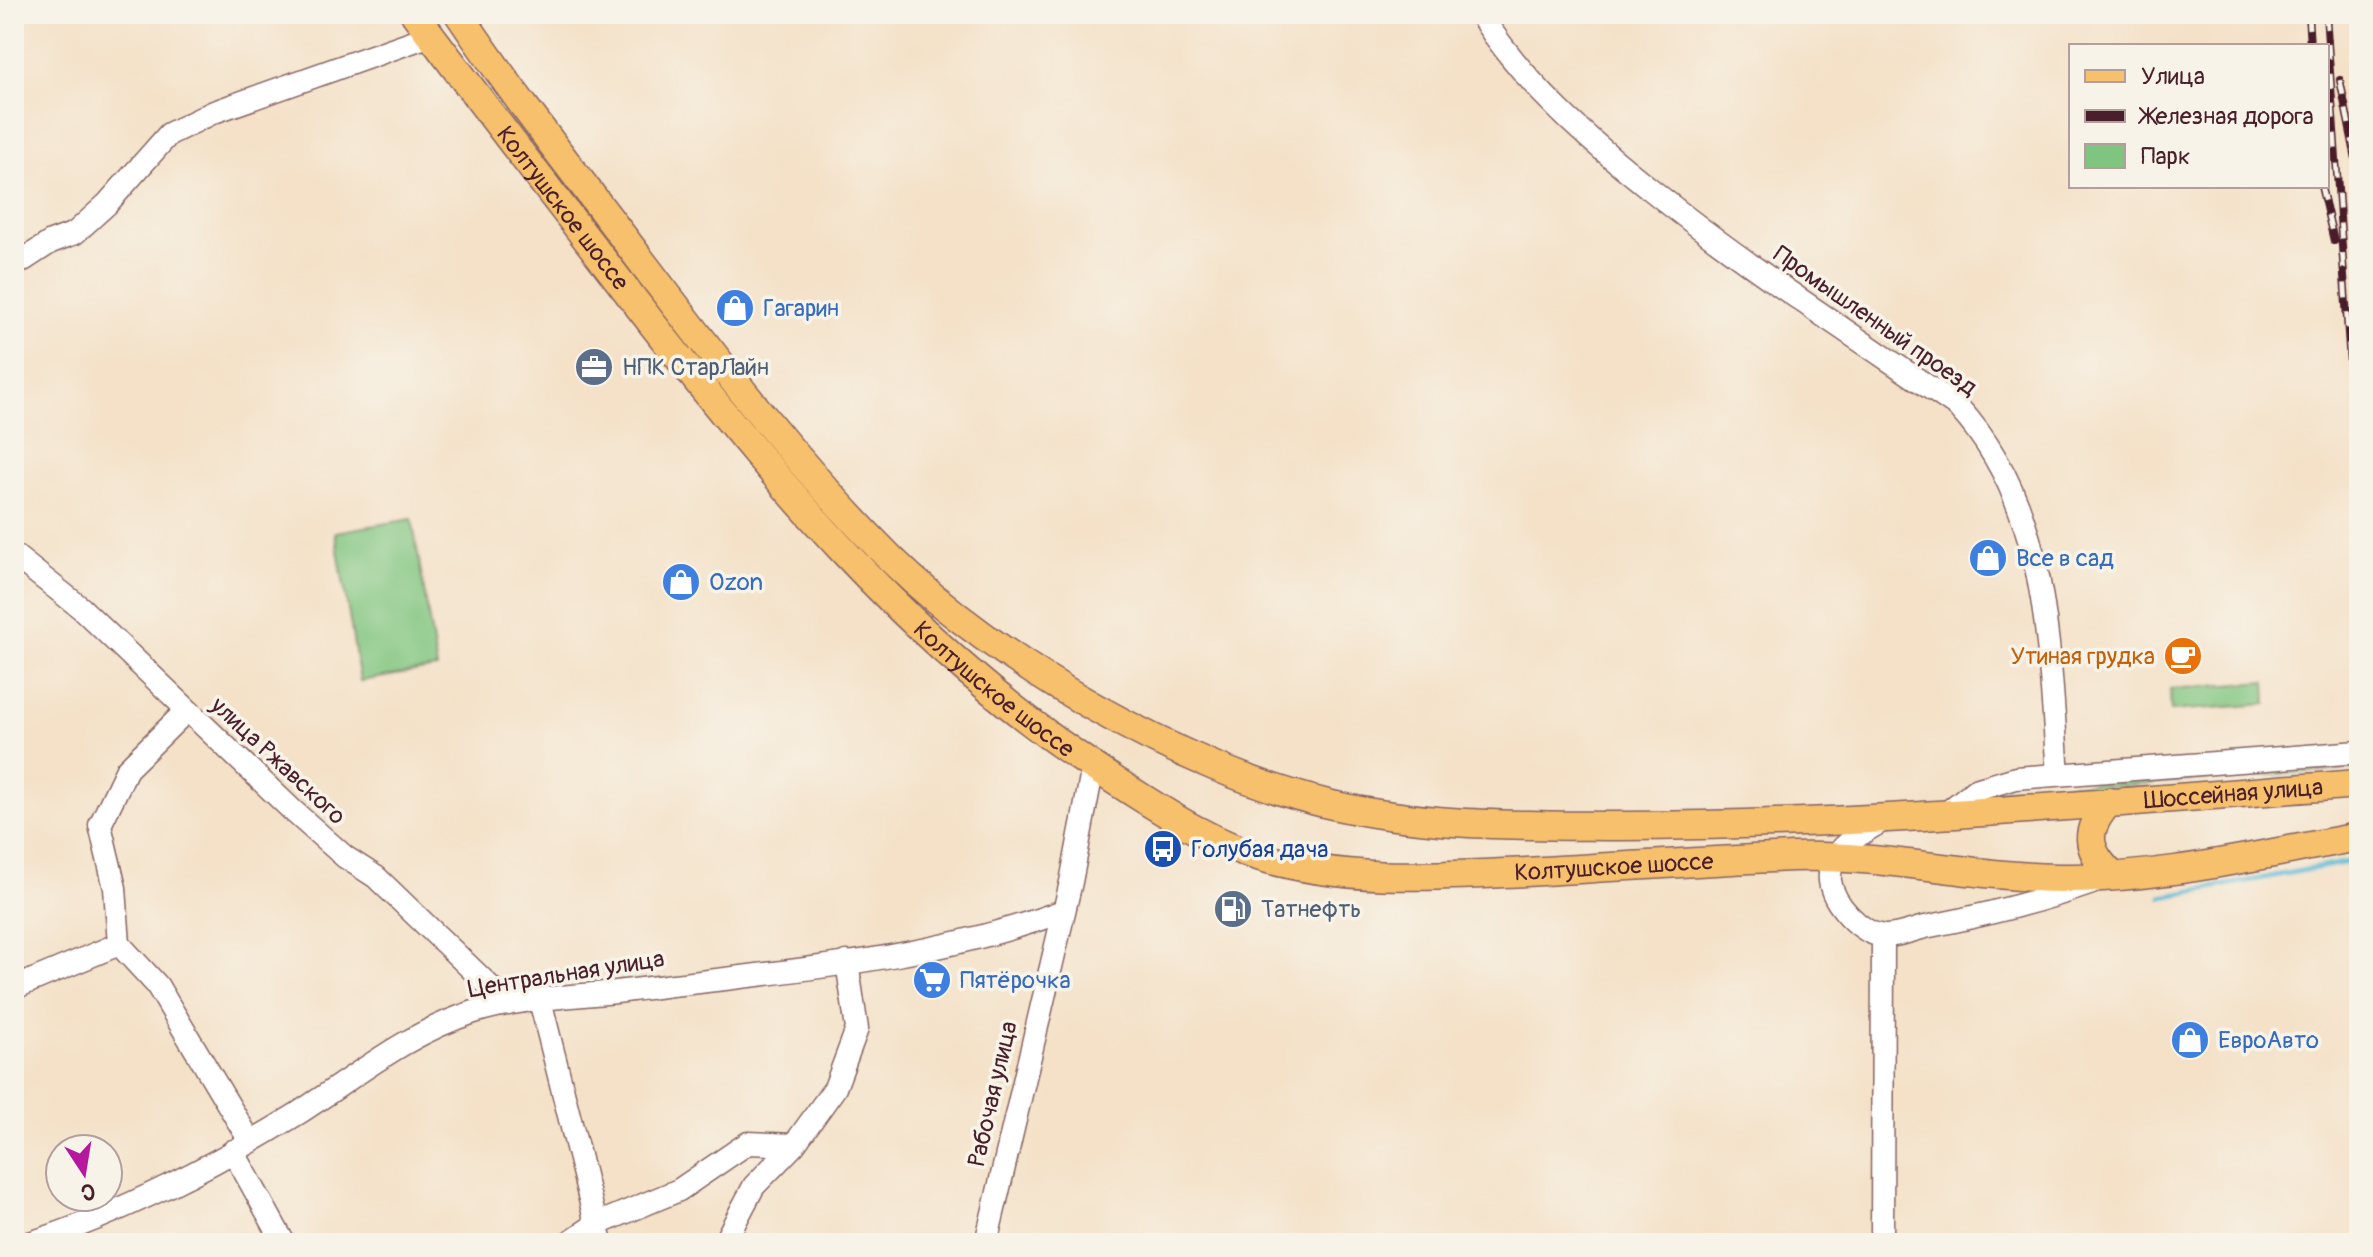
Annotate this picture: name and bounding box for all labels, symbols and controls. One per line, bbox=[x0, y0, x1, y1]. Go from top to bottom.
legend bbox=[2069, 44, 2329, 188]
text: Улица bbox=[2141, 62, 2205, 91]
text: Железная дорога bbox=[2137, 102, 2314, 131]
street label: Колтушское шоссе bbox=[491, 120, 635, 296]
text: Парк bbox=[2141, 142, 2190, 171]
street label: Промышленный проезд bbox=[1768, 240, 1983, 403]
shop icon: Гагарин bbox=[714, 287, 756, 329]
place label: Гагарин bbox=[763, 294, 839, 323]
office icon: НПК СтарЛайн bbox=[573, 346, 615, 388]
place label: НПК СтарЛайн bbox=[622, 353, 769, 382]
shop icon: Все в сад bbox=[1967, 537, 2009, 579]
place label: Все в сад bbox=[2016, 544, 2114, 573]
shop icon: Ozon bbox=[660, 561, 702, 603]
place label: Ozon bbox=[709, 568, 763, 597]
street label: Колтушское шоссе bbox=[908, 615, 1080, 764]
cafe icon: Утиная грудка bbox=[2162, 635, 2204, 677]
place label: Утиная грудка bbox=[2011, 642, 2155, 671]
street label: улица Ржавского bbox=[204, 690, 352, 831]
street label: Шоссейная улица bbox=[2143, 772, 2324, 815]
bus stop icon: Голубая дача bbox=[1142, 828, 1184, 870]
place label: Голубая дача bbox=[1191, 835, 1329, 864]
street label: Колтушское шоссе bbox=[1514, 847, 1714, 887]
fuel station icon: Татнефть bbox=[1212, 888, 1254, 930]
place label: Татнефть bbox=[1261, 895, 1361, 924]
street label: Центральная улица bbox=[466, 944, 666, 1004]
supermarket icon: Пятёрочка bbox=[911, 959, 953, 1001]
place label: Пятёрочка bbox=[960, 966, 1071, 995]
street label: Рабочая улица bbox=[962, 1018, 1024, 1170]
shop icon: ЕвроАвто bbox=[2169, 1019, 2211, 1061]
place label: ЕвроАвто bbox=[2218, 1026, 2319, 1055]
north arrow bbox=[44, 1133, 124, 1213]
text: С bbox=[78, 1176, 98, 1207]

